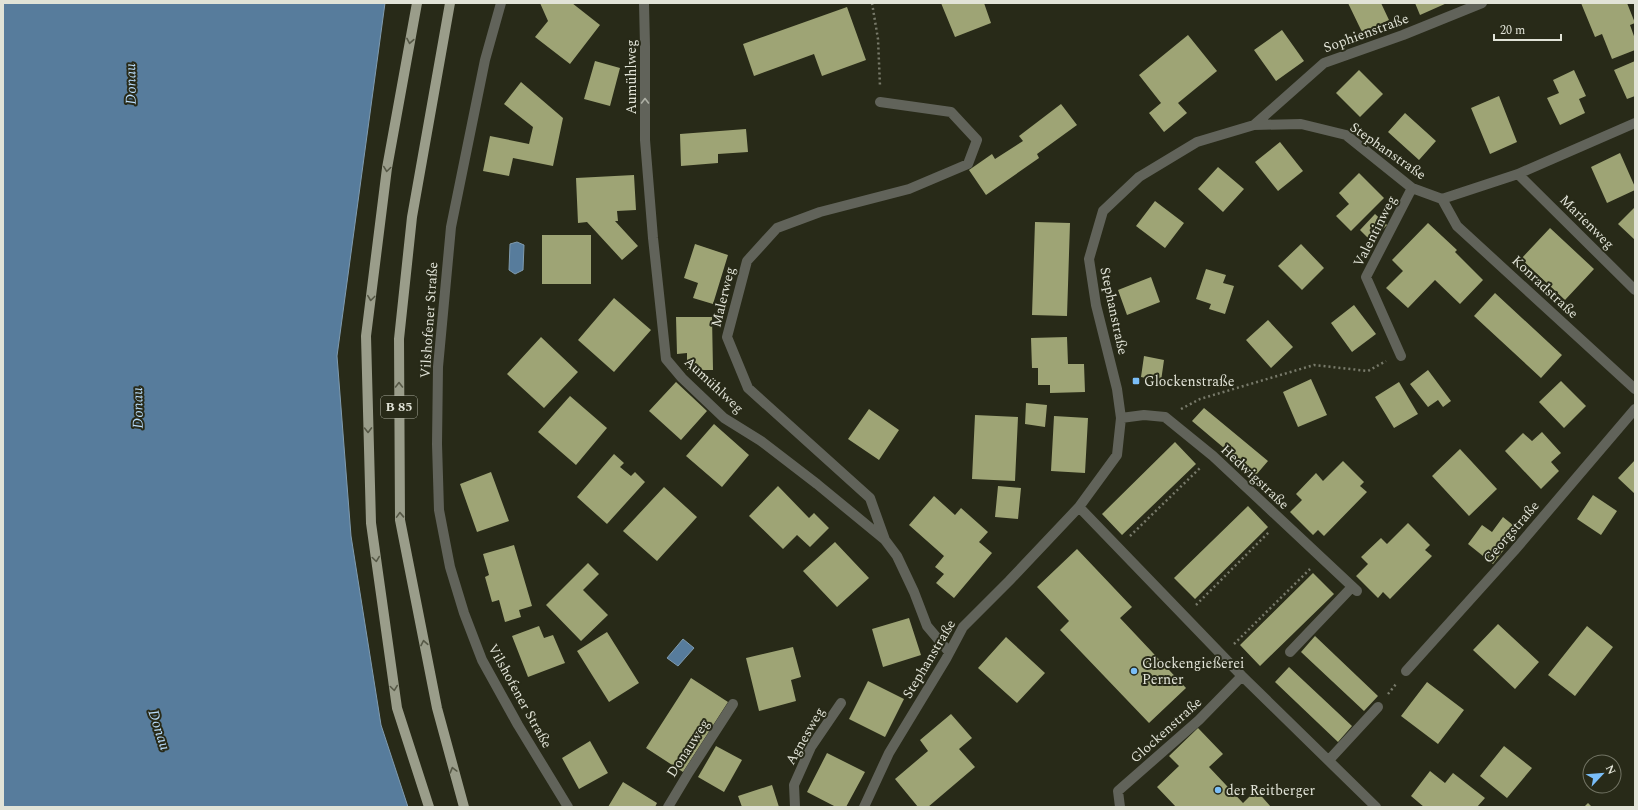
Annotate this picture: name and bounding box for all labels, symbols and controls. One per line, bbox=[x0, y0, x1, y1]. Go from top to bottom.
street label: Sophienstraße bbox=[1320, 8, 1412, 58]
scale bar bbox=[1494, 16, 1561, 42]
text: 20 m bbox=[1500, 21, 1525, 40]
one-way arrow bbox=[406, 38, 415, 44]
street label: Aumühlweg bbox=[621, 39, 642, 115]
water label: Donau bbox=[119, 63, 143, 105]
one-way arrow bbox=[641, 98, 649, 104]
street label: Stephanstraße bbox=[1345, 117, 1431, 185]
one-way arrow bbox=[383, 166, 392, 172]
street label: Marienweg bbox=[1555, 190, 1619, 254]
street label: Valentinweg bbox=[1348, 192, 1402, 270]
street label: Konradstraße bbox=[1507, 250, 1583, 324]
street label: Vilshofener Straße bbox=[414, 261, 444, 379]
street label: Malerweg bbox=[705, 265, 741, 329]
street label: Stephanstraße bbox=[1094, 265, 1134, 357]
one-way arrow bbox=[367, 295, 376, 301]
street label: Aumühlweg bbox=[679, 352, 749, 418]
place label: Glockenstraße bbox=[1144, 371, 1235, 392]
marker: Glockenstraße bbox=[1131, 376, 1141, 386]
one-way arrow bbox=[395, 382, 403, 388]
water label: Donau bbox=[126, 387, 150, 429]
road number: B 85 bbox=[381, 396, 417, 418]
one-way arrow bbox=[364, 427, 373, 433]
street label: Hedwigstraße bbox=[1216, 440, 1294, 515]
street label: Georgstraße bbox=[1478, 496, 1544, 568]
one-way arrow bbox=[396, 512, 405, 518]
one-way arrow bbox=[371, 556, 380, 563]
street label: Stephanstraße bbox=[897, 615, 961, 703]
one-way arrow bbox=[420, 640, 429, 646]
street label: Vilshofener Straße bbox=[483, 640, 558, 752]
place label: Glockengießerei Perner bbox=[1142, 653, 1244, 690]
marker: Glockengießerei Perner bbox=[1129, 666, 1139, 676]
one-way arrow bbox=[389, 685, 398, 691]
street label: Glockenstraße bbox=[1125, 692, 1207, 768]
street label: Agnesweg bbox=[780, 703, 830, 769]
water label: Donau bbox=[142, 707, 176, 754]
street label: Donauweg bbox=[661, 715, 715, 781]
north arrow bbox=[1582, 754, 1622, 794]
text: N bbox=[1601, 762, 1620, 778]
one-way arrow bbox=[449, 766, 458, 773]
place label: der Reitberger bbox=[1226, 780, 1316, 801]
marker: der Reitberger bbox=[1213, 785, 1223, 795]

